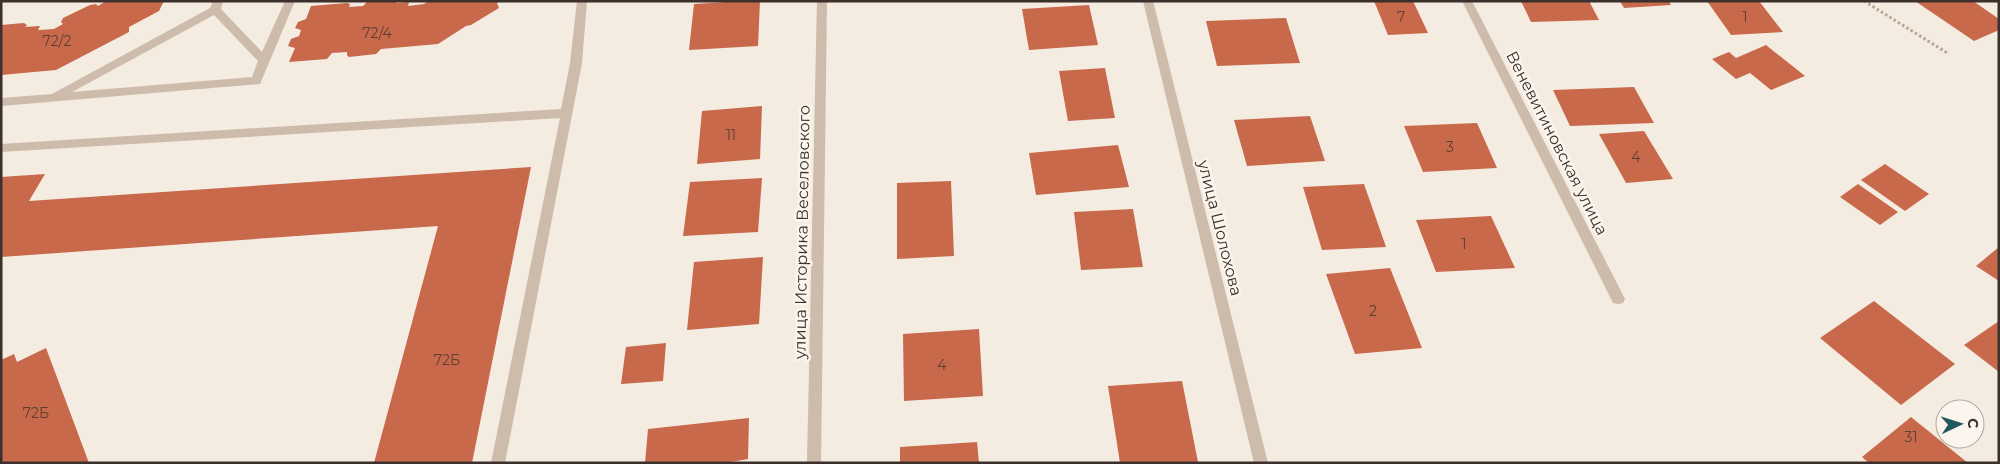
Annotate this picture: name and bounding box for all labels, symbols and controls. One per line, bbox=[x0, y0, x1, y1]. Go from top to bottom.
house number: 7 bbox=[1397, 8, 1405, 26]
house number: 1 bbox=[1742, 8, 1748, 26]
house number: 72/4 bbox=[362, 24, 392, 42]
house number: 72/2 bbox=[43, 32, 72, 50]
street label: Веневитиновская улица bbox=[1502, 48, 1612, 238]
street label: улица Историка Веселовского bbox=[790, 105, 814, 360]
house number: 11 bbox=[726, 126, 736, 144]
house number: 3 bbox=[1446, 138, 1454, 156]
house number: 4 bbox=[1631, 148, 1641, 166]
street label: улица Шолохова bbox=[1194, 157, 1246, 298]
house number: 1 bbox=[1461, 235, 1467, 253]
house number: 2 bbox=[1369, 302, 1377, 320]
house number: 72Б bbox=[434, 351, 460, 369]
house number: 4 bbox=[937, 356, 947, 374]
north arrow bbox=[1935, 399, 1985, 449]
house number: 72Б bbox=[23, 404, 49, 422]
text: С bbox=[1964, 417, 1982, 429]
house number: 31 bbox=[1905, 428, 1917, 446]

